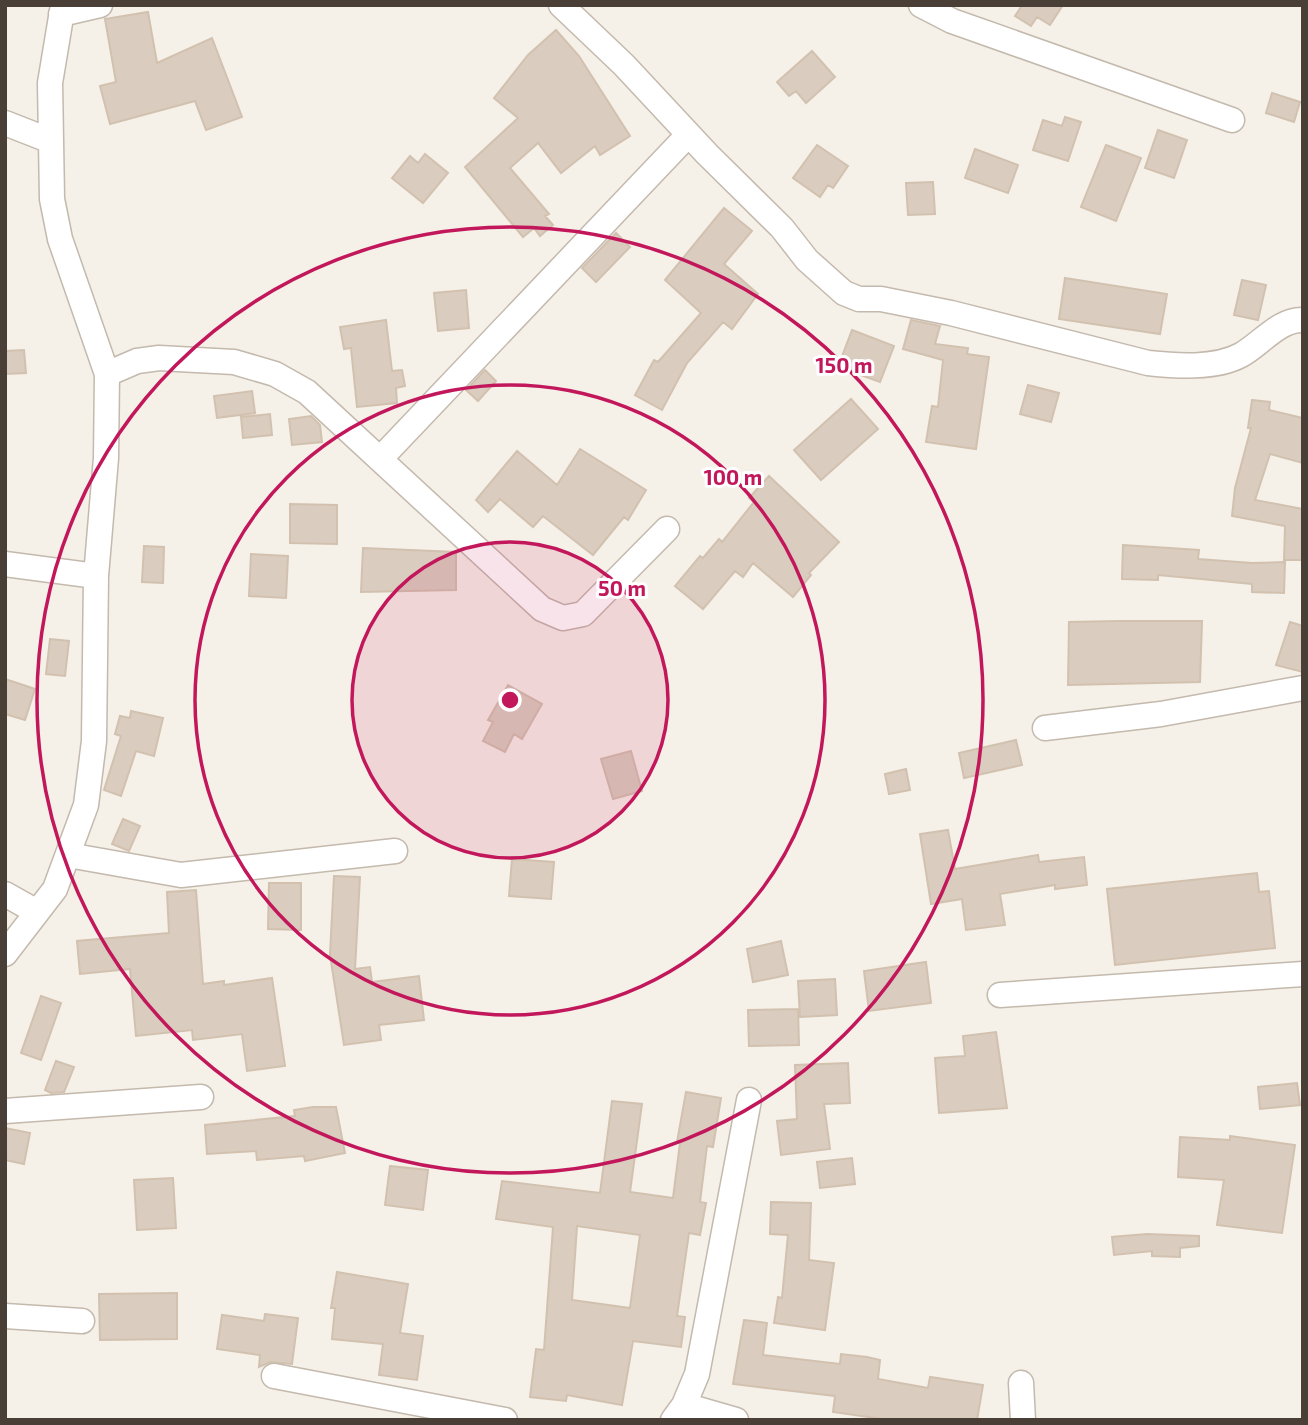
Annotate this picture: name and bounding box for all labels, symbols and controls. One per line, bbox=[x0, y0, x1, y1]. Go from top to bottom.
text: 150 m bbox=[816, 352, 872, 377]
text: 100 m bbox=[704, 464, 762, 489]
text: 50 m bbox=[598, 575, 646, 600]
centre of rings bbox=[498, 688, 522, 712]

